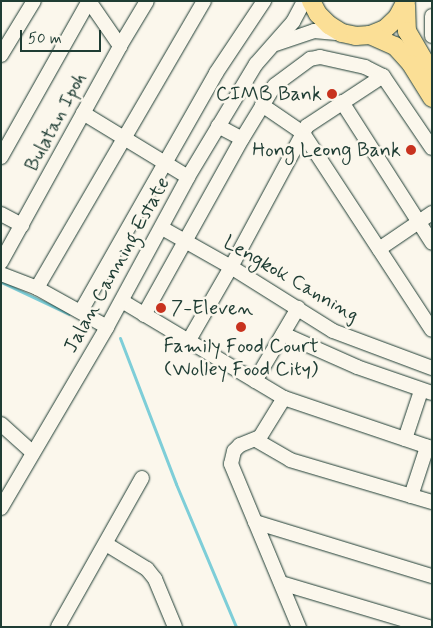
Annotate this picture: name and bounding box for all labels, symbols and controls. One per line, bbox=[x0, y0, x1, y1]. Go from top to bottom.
scale bar bbox=[22, 20, 104, 52]
text: 50 m bbox=[28, 29, 62, 49]
street label: Bulatan Ipoh bbox=[20, 68, 92, 176]
place label: CIMB Bank bbox=[216, 82, 322, 106]
marker: CIMB Bank bbox=[326, 88, 338, 100]
place label: Hong Leong Bank bbox=[252, 138, 401, 162]
marker: Hong Leong Bank bbox=[405, 144, 417, 156]
street label: Jalan Canning Estate bbox=[60, 175, 174, 355]
street label: Lengkok Canning bbox=[219, 230, 363, 328]
place label: 7-Eleven bbox=[171, 296, 253, 320]
marker: 7-Eleven bbox=[155, 302, 167, 314]
marker: Family Food Court (Wolley Food City) bbox=[235, 321, 247, 333]
place label: Family Food Court (Wolley Food City) bbox=[164, 335, 318, 382]

